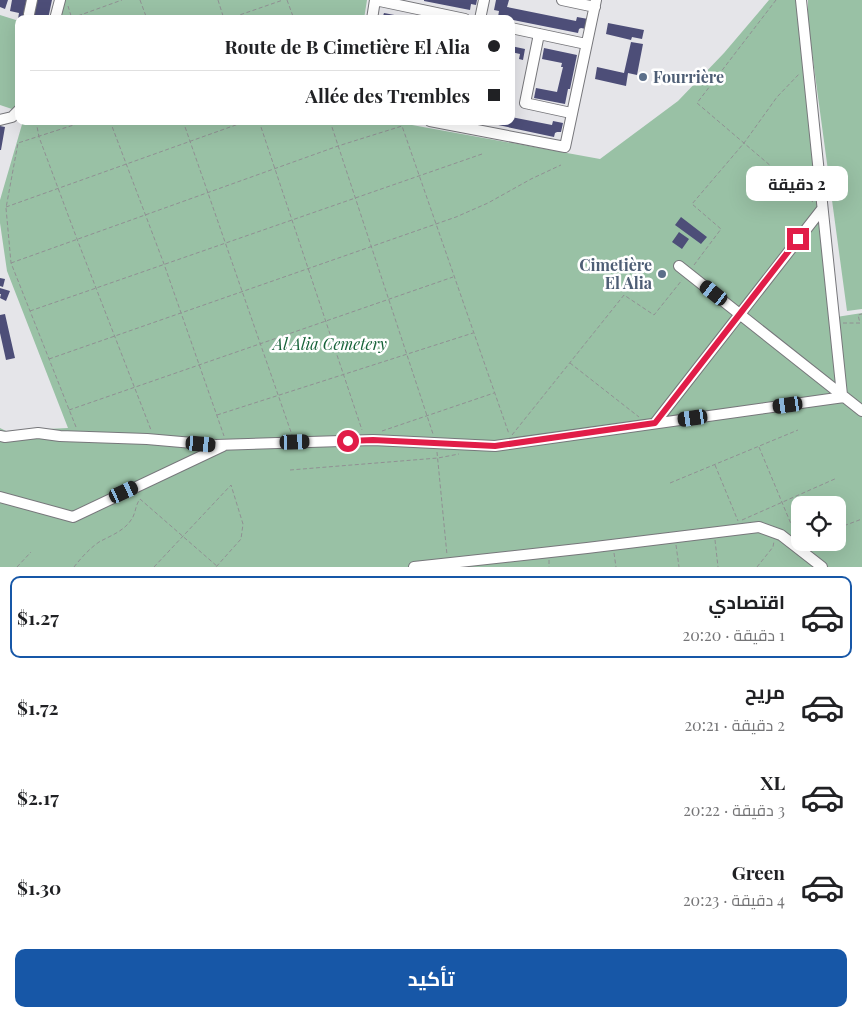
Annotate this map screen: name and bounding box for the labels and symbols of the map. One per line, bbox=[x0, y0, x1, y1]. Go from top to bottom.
place label: Fourrière bbox=[653, 66, 724, 87]
marker: Fourrière bbox=[637, 71, 649, 83]
callout: 2 دقيقة bbox=[747, 166, 849, 202]
route end bbox=[787, 228, 809, 250]
place label: Cimetière El Alia bbox=[579, 254, 653, 293]
marker: Cimetière El Alia bbox=[656, 268, 668, 280]
car bbox=[697, 278, 730, 308]
park label: Al Alia Cemetery bbox=[271, 333, 387, 354]
car bbox=[772, 395, 803, 415]
car bbox=[677, 408, 708, 428]
route start bbox=[337, 430, 359, 452]
car bbox=[279, 434, 310, 450]
car bbox=[185, 435, 216, 453]
car bbox=[107, 479, 140, 505]

